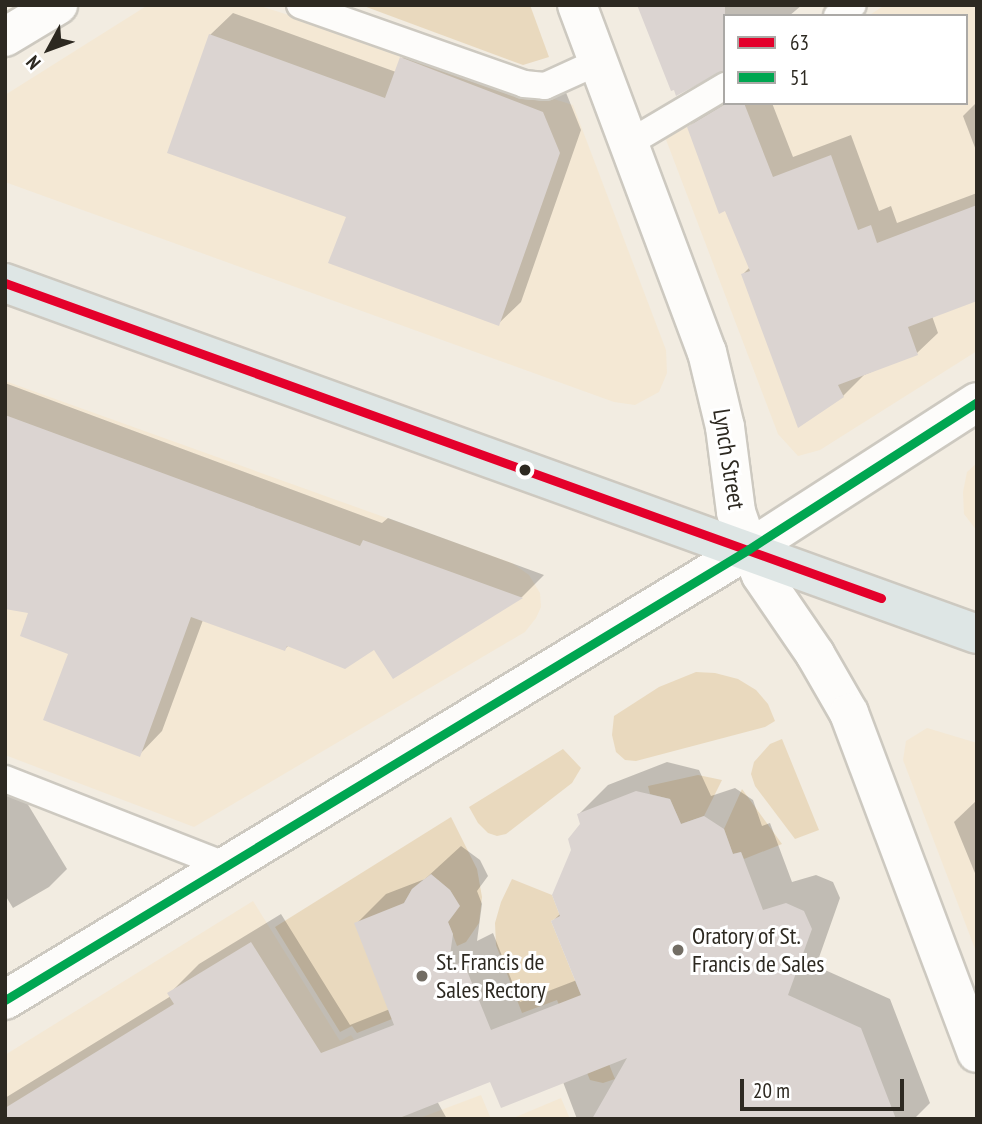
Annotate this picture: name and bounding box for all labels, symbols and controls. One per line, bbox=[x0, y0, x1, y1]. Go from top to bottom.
north arrow bbox=[14, 14, 84, 84]
legend bbox=[723, 14, 968, 105]
text: 63 bbox=[790, 29, 809, 56]
text: N bbox=[21, 51, 46, 75]
text: 51 bbox=[790, 64, 809, 91]
street label: Lynch Street bbox=[707, 407, 751, 511]
unlabelled marker bbox=[518, 463, 532, 477]
place label: Oratory of St. Francis de Sales bbox=[692, 922, 824, 978]
marker: Oratory of St. Francis de Sales bbox=[670, 942, 686, 958]
place label: St. Francis de Sales Rectory bbox=[436, 948, 546, 1004]
marker: St. Francis de Sales Rectory bbox=[414, 968, 430, 984]
scale bar bbox=[744, 1064, 908, 1108]
text: 20 m bbox=[753, 1077, 790, 1104]

